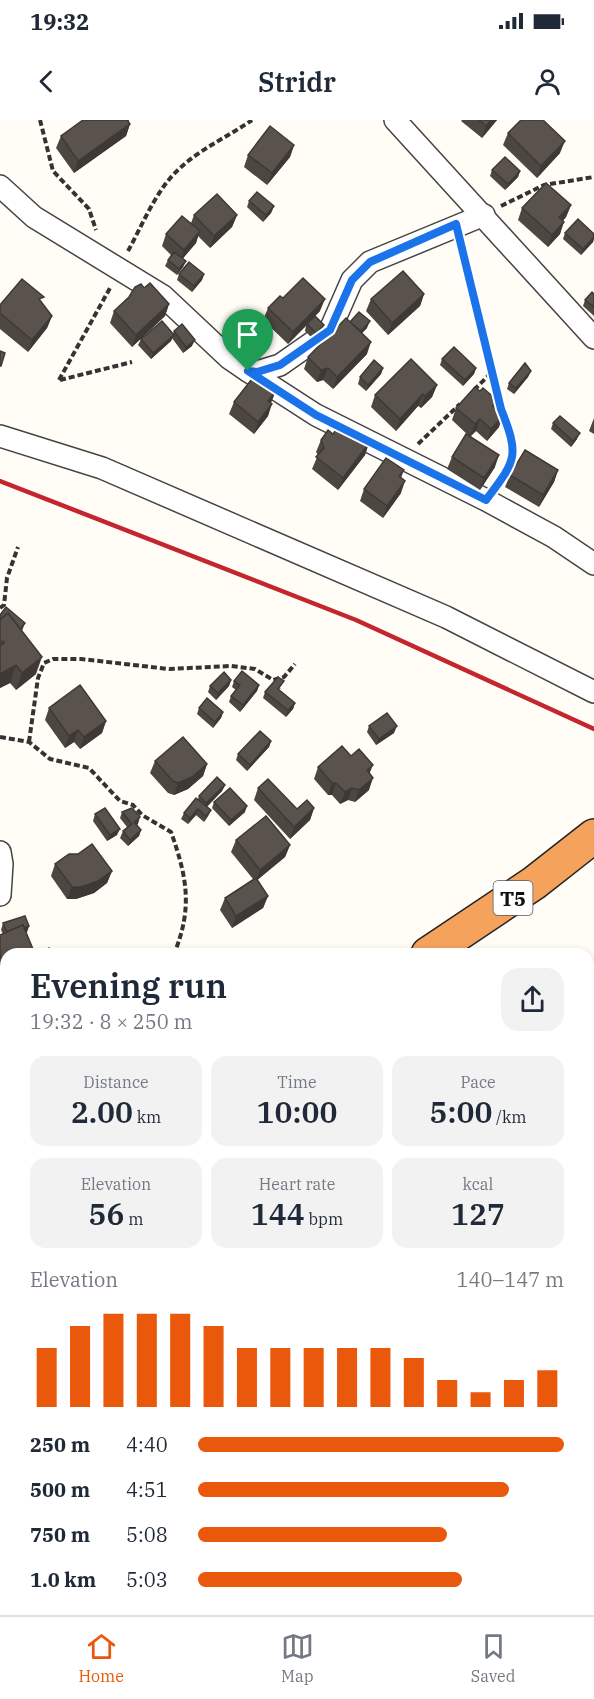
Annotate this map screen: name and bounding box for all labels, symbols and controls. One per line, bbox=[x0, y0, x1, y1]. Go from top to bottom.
text: 19:32 bbox=[30, 7, 89, 36]
text: Stridr bbox=[258, 64, 336, 99]
icon: back bbox=[30, 65, 63, 98]
icon: person bbox=[531, 65, 564, 98]
pin bbox=[222, 309, 273, 371]
icon: arrive bbox=[231, 318, 264, 351]
road number: T5 bbox=[494, 881, 532, 915]
text: Evening run bbox=[30, 964, 227, 1007]
button: share bbox=[501, 968, 564, 1031]
text: 19:32 · 8 × 250 m bbox=[30, 1008, 193, 1035]
text: Distance bbox=[83, 1072, 149, 1092]
text: Time bbox=[277, 1072, 317, 1092]
text: Pace bbox=[460, 1072, 496, 1092]
text: 2.00 bbox=[71, 1092, 133, 1131]
text: 10:00 bbox=[257, 1092, 337, 1131]
text: 5:00 bbox=[429, 1092, 492, 1131]
text: km bbox=[133, 1107, 161, 1127]
text: /km bbox=[492, 1107, 527, 1127]
text: Elevation bbox=[81, 1174, 151, 1194]
text: Heart rate bbox=[259, 1174, 335, 1194]
text: kcal bbox=[463, 1174, 493, 1194]
text: 56 bbox=[89, 1194, 125, 1233]
text: 144 bbox=[251, 1194, 305, 1233]
text: 127 bbox=[451, 1194, 505, 1233]
text: m bbox=[125, 1209, 143, 1229]
text: bpm bbox=[305, 1209, 343, 1229]
text: Elevation bbox=[30, 1266, 118, 1293]
text: 140–147 m bbox=[457, 1266, 564, 1293]
text: 250 m bbox=[30, 1431, 90, 1458]
text: 4:40 bbox=[126, 1431, 168, 1458]
text: 500 m bbox=[30, 1476, 90, 1503]
text: 4:51 bbox=[126, 1476, 168, 1503]
text: 750 m bbox=[30, 1521, 90, 1548]
text: 5:08 bbox=[126, 1521, 168, 1548]
text: 1.0 km bbox=[30, 1566, 96, 1593]
text: 5:03 bbox=[126, 1566, 168, 1593]
tab: Home bbox=[78, 1630, 124, 1686]
tab: Map bbox=[281, 1630, 314, 1686]
tab: Saved bbox=[471, 1630, 516, 1686]

